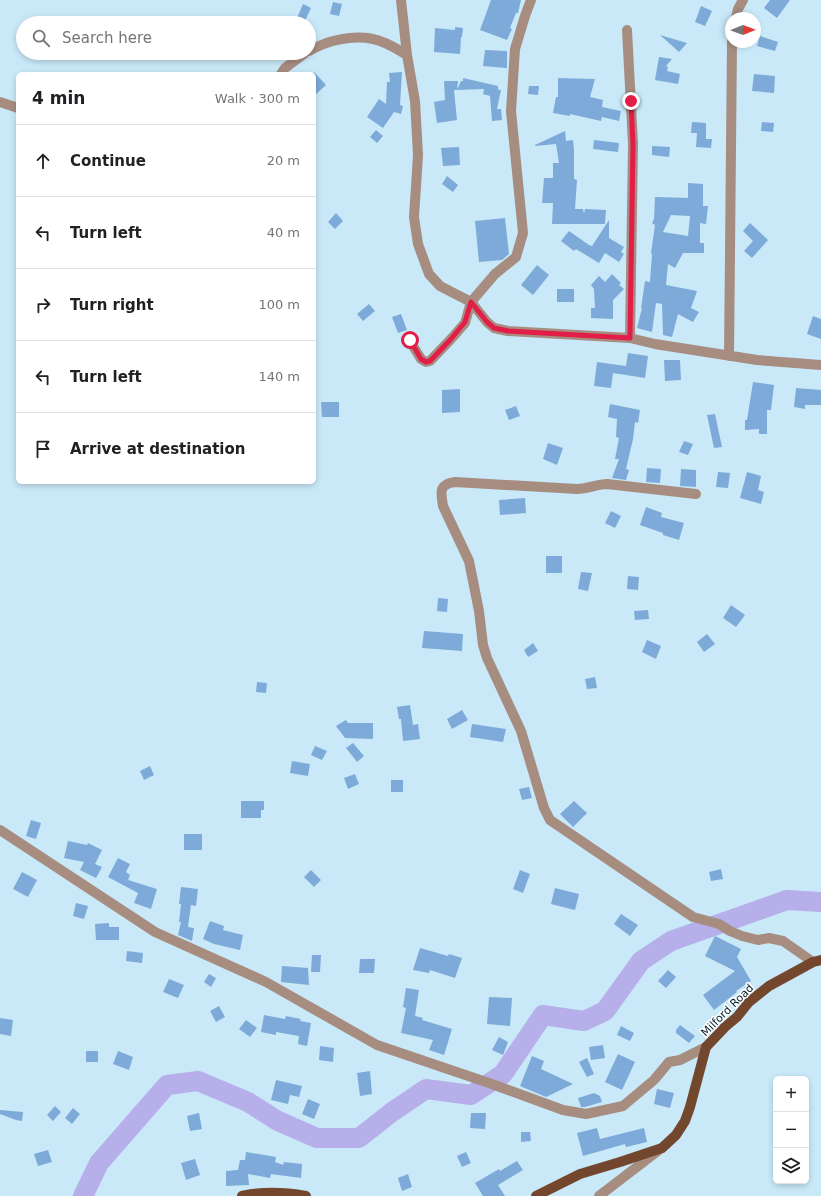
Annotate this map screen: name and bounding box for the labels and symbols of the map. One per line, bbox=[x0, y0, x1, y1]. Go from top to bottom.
north arrow bbox=[725, 12, 761, 48]
route end bbox=[622, 92, 640, 110]
route start bbox=[401, 331, 419, 349]
street label: Milford Road bbox=[698, 981, 756, 1039]

